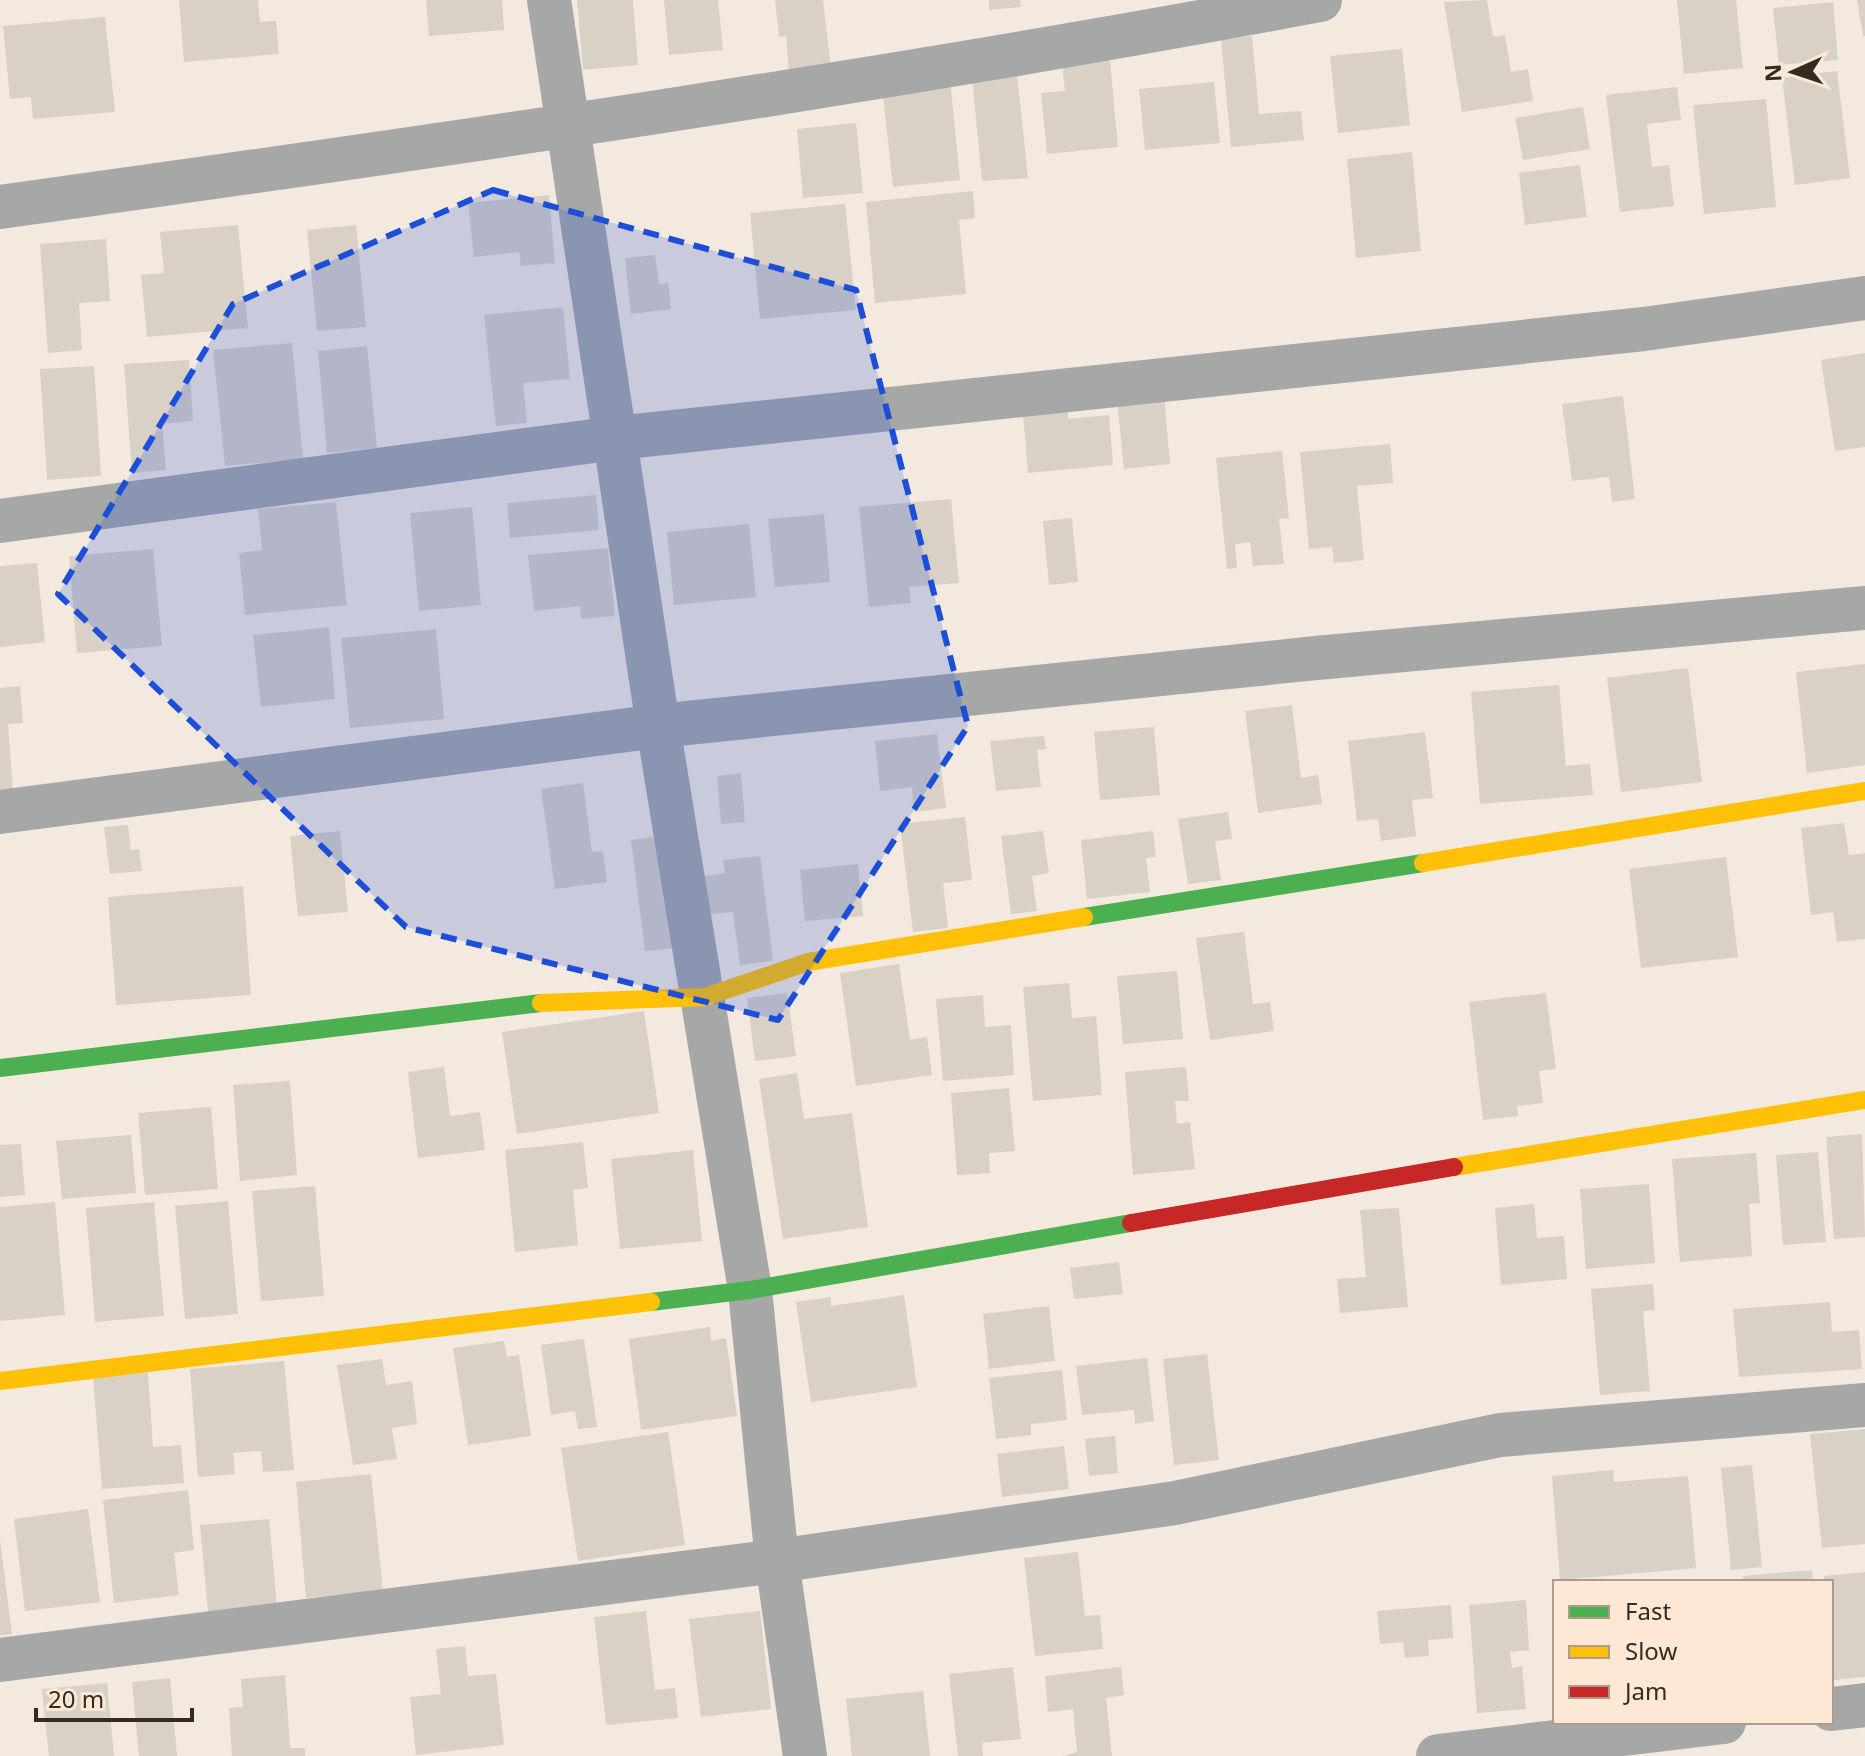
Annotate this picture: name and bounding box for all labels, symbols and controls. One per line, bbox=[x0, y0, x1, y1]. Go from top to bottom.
north arrow bbox=[1753, 32, 1833, 112]
text: N bbox=[1757, 63, 1787, 83]
legend bbox=[1553, 1580, 1833, 1724]
text: Fast bbox=[1625, 1594, 1671, 1627]
text: Slow bbox=[1625, 1634, 1677, 1667]
scale bar bbox=[36, 1672, 192, 1722]
text: Jam bbox=[1623, 1674, 1667, 1707]
text: 20 m bbox=[48, 1682, 104, 1715]

